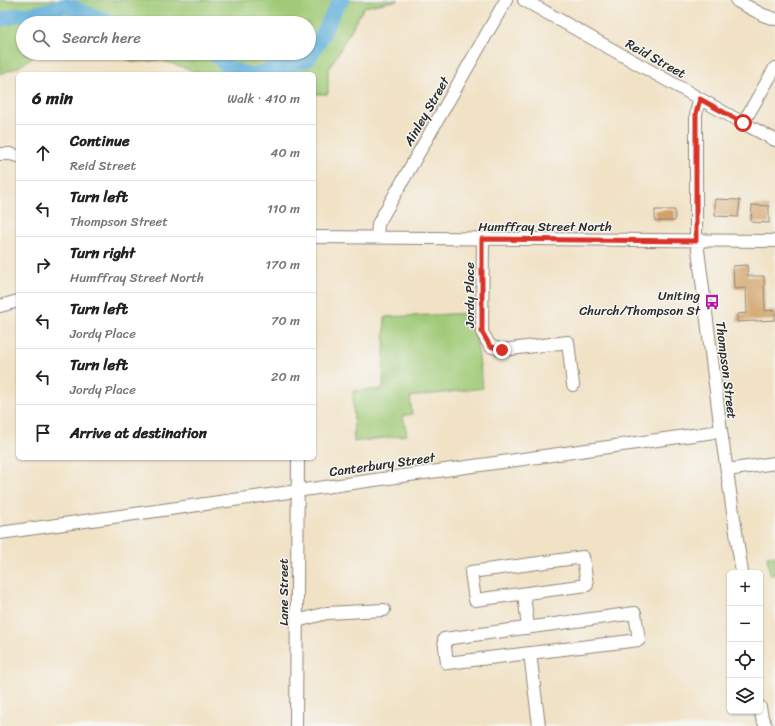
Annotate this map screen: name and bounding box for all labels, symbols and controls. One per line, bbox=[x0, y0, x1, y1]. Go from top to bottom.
search box bbox=[16, 16, 316, 60]
text: Search here bbox=[62, 25, 141, 51]
icon: search bbox=[30, 27, 52, 49]
street label: Reid Street bbox=[621, 32, 691, 85]
street label: Ainley Street bbox=[397, 72, 456, 151]
text: 6 min bbox=[32, 83, 73, 113]
text: Walk · 410 m bbox=[227, 87, 300, 110]
route start bbox=[734, 114, 752, 132]
text: Continue bbox=[70, 128, 130, 154]
text: 40 m bbox=[270, 141, 300, 164]
icon: ahead bbox=[32, 142, 54, 164]
text: Reid Street bbox=[70, 154, 136, 177]
text: Turn left bbox=[70, 184, 128, 210]
text: 110 m bbox=[267, 197, 300, 220]
icon: left bbox=[32, 198, 54, 220]
text: Thompson Street bbox=[70, 210, 168, 233]
street label: Humffray Street North bbox=[478, 215, 612, 238]
text: Turn right bbox=[70, 240, 135, 266]
text: 170 m bbox=[265, 253, 300, 276]
icon: right bbox=[32, 254, 54, 276]
street label: Jordy Place bbox=[458, 262, 481, 329]
text: Humffray Street North bbox=[70, 266, 204, 289]
place label: Uniting Church/Thompson St bbox=[579, 284, 701, 322]
bus stop icon: Uniting Church/Thompson St bbox=[703, 293, 721, 311]
text: Turn left bbox=[70, 296, 128, 322]
text: 70 m bbox=[271, 309, 300, 332]
icon: left bbox=[32, 310, 54, 332]
street label: Thompson Street bbox=[709, 320, 744, 420]
text: Jordy Place bbox=[70, 322, 136, 345]
route end bbox=[493, 341, 511, 359]
text: Turn left bbox=[70, 352, 128, 378]
text: 20 m bbox=[271, 365, 300, 388]
icon: left bbox=[32, 366, 54, 388]
text: Jordy Place bbox=[70, 378, 136, 401]
text: Arrive at destination bbox=[70, 420, 207, 446]
icon: arrive bbox=[32, 422, 54, 444]
street label: Canterbury Street bbox=[328, 446, 437, 483]
street label: Lane Street bbox=[272, 558, 295, 626]
map controls bbox=[727, 570, 763, 714]
button: + bbox=[727, 570, 763, 606]
button: − bbox=[727, 606, 763, 642]
button: locate bbox=[727, 642, 763, 678]
button: layers bbox=[727, 678, 763, 714]

